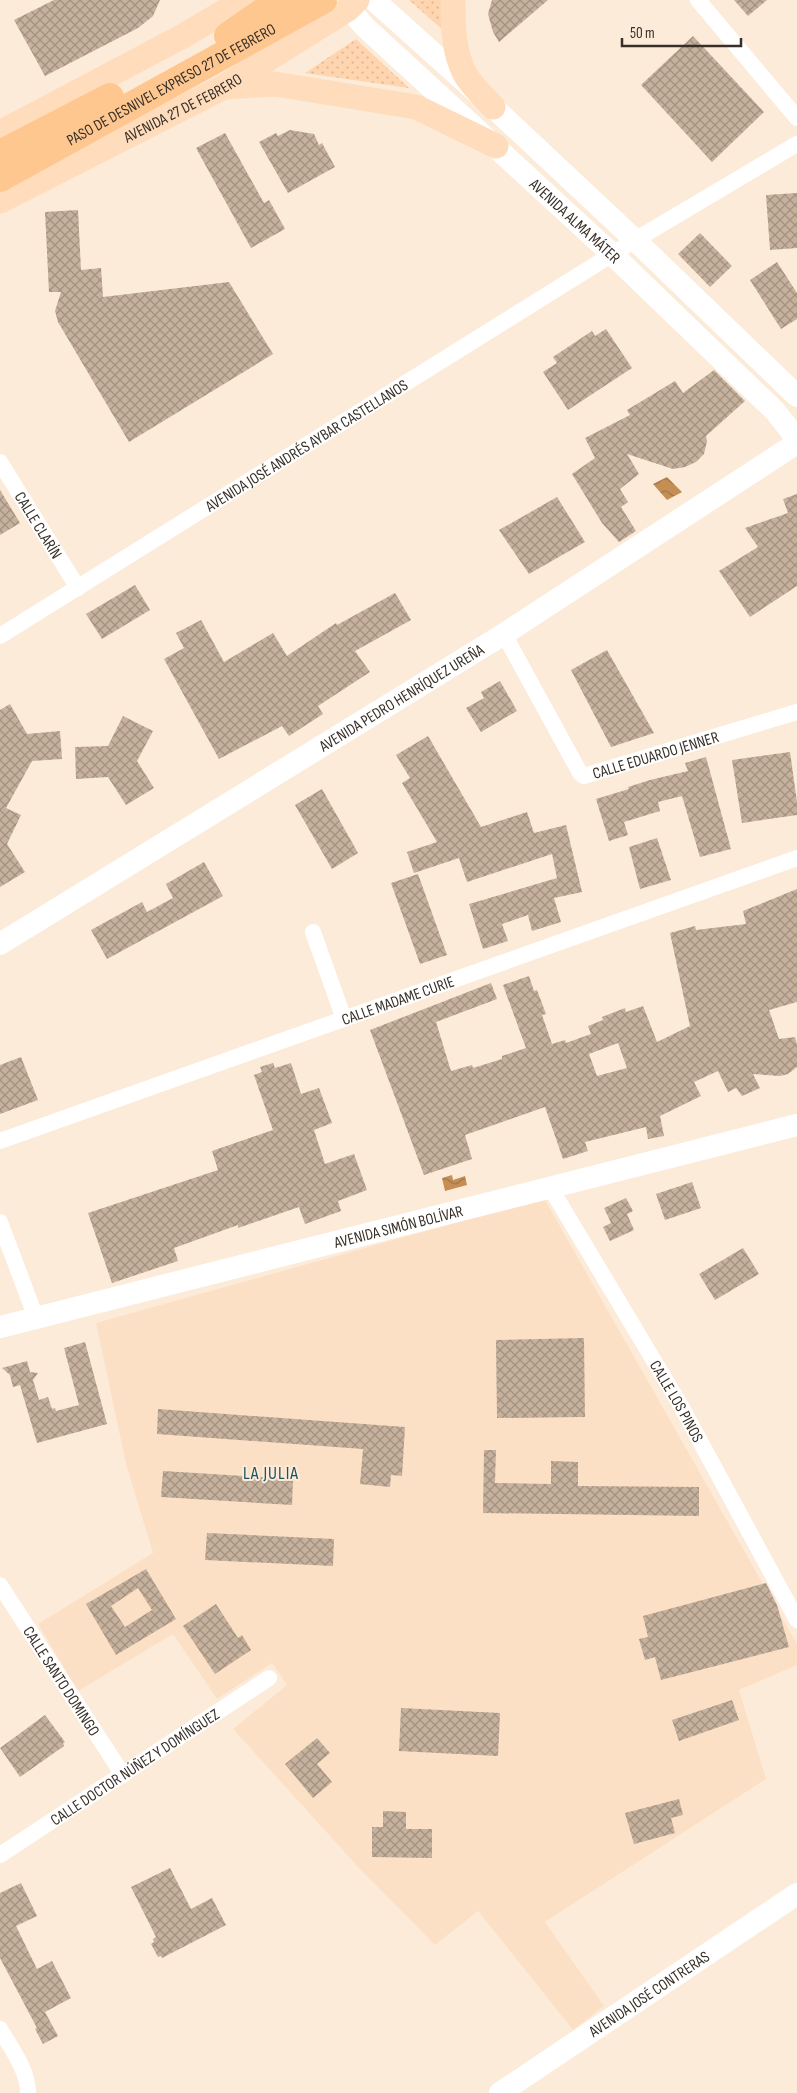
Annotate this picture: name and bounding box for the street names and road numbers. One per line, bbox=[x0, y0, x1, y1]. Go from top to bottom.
street label: PASO DE DESNIVEL EXPRESO 27 DE FEBRERO bbox=[64, 20, 279, 150]
street label: AVENIDA 27 DE FEBRERO bbox=[120, 70, 246, 148]
street label: AVENIDA ALMA MÁTER bbox=[524, 174, 624, 268]
street label: AVENIDA JOSÉ ANDRÉS AYBAR CASTELLANOS bbox=[202, 376, 412, 517]
street label: CALLE CLARÍN bbox=[10, 489, 66, 563]
street label: AVENIDA PEDRO HENRÍQUEZ UREÑA bbox=[315, 641, 488, 757]
street label: CALLE EDUARDO JENNER bbox=[591, 728, 721, 784]
street label: CALLE MADAME CURIE bbox=[339, 972, 457, 1030]
street label: AVENIDA SIMÓN BOLÍVAR bbox=[331, 1202, 465, 1253]
street label: CALLE LOS PINOS bbox=[645, 1357, 707, 1446]
street label: CALLE SANTO DOMINGO bbox=[18, 1623, 103, 1740]
street label: CALLE DOCTOR NÚÑEZ Y DOMÍNGUEZ bbox=[47, 1705, 224, 1830]
street label: AVENIDA JOSÉ CONTRERAS bbox=[585, 1947, 714, 2042]

